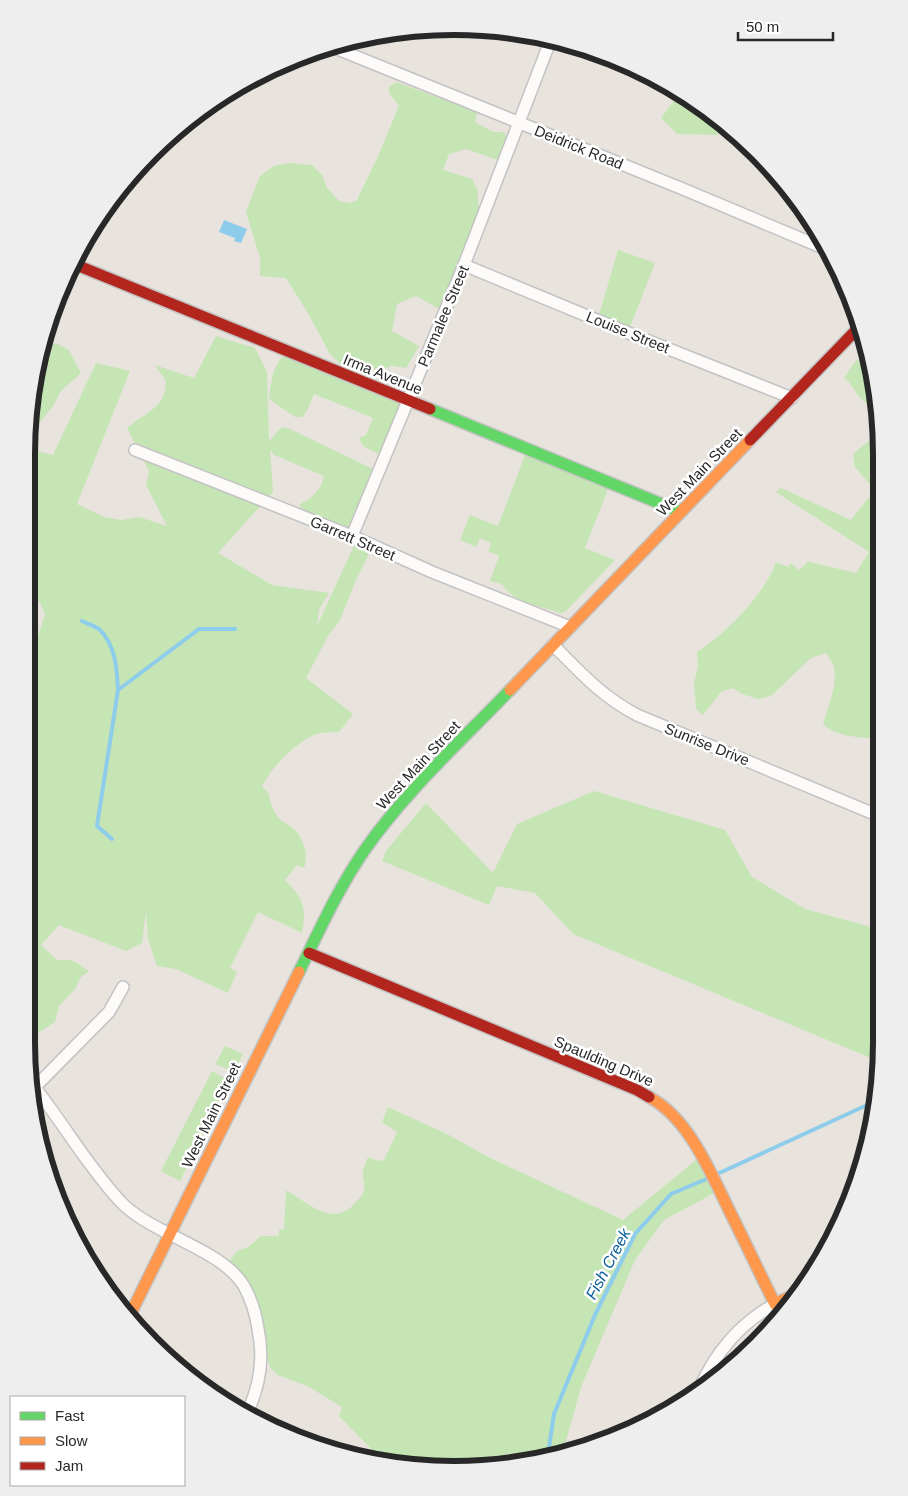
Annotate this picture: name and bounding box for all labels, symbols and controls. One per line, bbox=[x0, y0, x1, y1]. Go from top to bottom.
scale bar bbox=[738, 10, 833, 42]
text: 50 m bbox=[746, 18, 779, 35]
street label: Deidrick Road bbox=[532, 121, 626, 173]
street label: Parmalee Street bbox=[414, 262, 472, 369]
street label: Louise Street bbox=[584, 308, 673, 357]
street label: Irma Avenue bbox=[341, 350, 425, 398]
street label: West Main Street bbox=[653, 424, 746, 519]
street label: Garrett Street bbox=[308, 512, 399, 564]
street label: West Main Street bbox=[373, 717, 464, 813]
street label: Sunrise Drive bbox=[662, 719, 752, 769]
street label: Spaulding Drive bbox=[552, 1032, 656, 1090]
street label: West Main Street bbox=[178, 1059, 244, 1170]
water label: Fish Creek bbox=[582, 1225, 634, 1302]
legend bbox=[10, 1396, 185, 1486]
text: Fast bbox=[55, 1407, 85, 1424]
text: Slow bbox=[55, 1432, 88, 1449]
text: Jam bbox=[55, 1457, 83, 1474]

